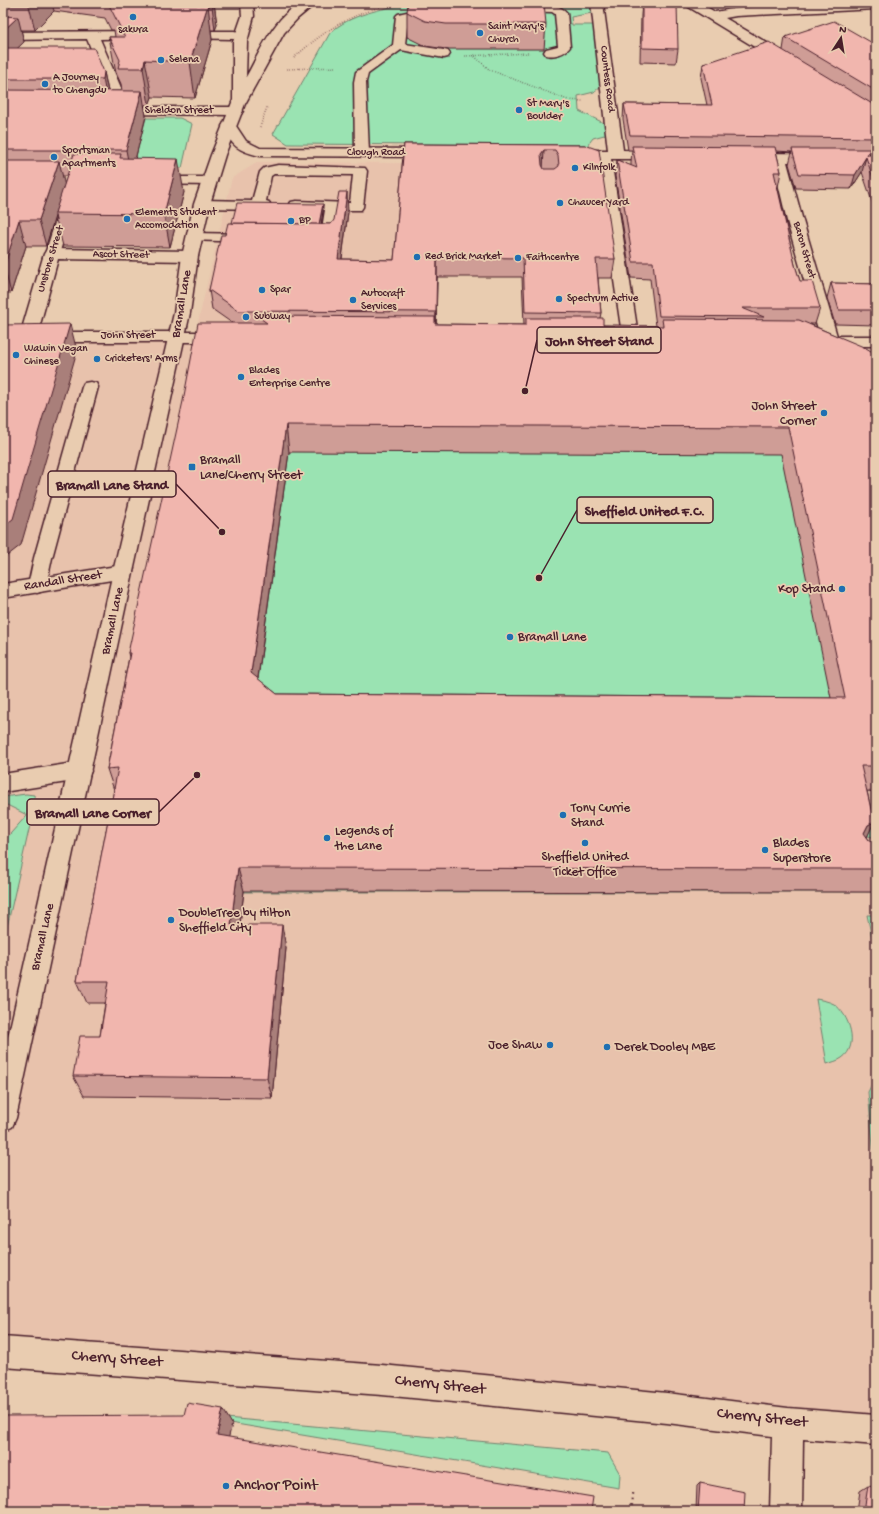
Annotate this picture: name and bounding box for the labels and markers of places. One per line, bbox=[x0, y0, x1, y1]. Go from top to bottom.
marker: sakura bbox=[128, 12, 138, 22]
place label: Saint Mary's Church bbox=[488, 21, 545, 46]
place label: sakura bbox=[118, 24, 149, 36]
marker: Saint Mary's Church bbox=[475, 28, 485, 38]
place label: Selena bbox=[169, 54, 200, 66]
marker: Selena bbox=[156, 55, 166, 65]
place label: A Journey to Chengdu bbox=[52, 72, 106, 97]
marker: A Journey to Chengdu bbox=[40, 79, 50, 89]
place label: St Mary's Boulder bbox=[526, 98, 570, 123]
marker: St Mary's Boulder bbox=[514, 105, 524, 115]
place label: Sportsman Apartments bbox=[62, 145, 117, 170]
marker: Sportsman Apartments bbox=[49, 152, 59, 162]
place label: Kilnfolk bbox=[583, 161, 617, 174]
marker: Kilnfolk bbox=[570, 163, 580, 173]
place label: Chaucer Yard bbox=[568, 197, 630, 209]
marker: Chaucer Yard bbox=[555, 198, 565, 208]
place label: Elements Student Accomodation bbox=[135, 207, 218, 232]
marker: Elements Student Accomodation bbox=[122, 214, 132, 224]
place label: BP bbox=[298, 215, 312, 227]
marker: BP bbox=[286, 216, 296, 226]
place label: Red Brick Market bbox=[425, 251, 503, 263]
marker: Red Brick Market bbox=[412, 252, 422, 262]
place label: Faithcentre bbox=[525, 252, 580, 264]
marker: Faithcentre bbox=[513, 253, 523, 263]
place label: Spar bbox=[270, 284, 292, 296]
marker: Spar bbox=[257, 285, 267, 295]
place label: Autocraft Services bbox=[361, 287, 406, 313]
place label: Spectrum Active bbox=[567, 293, 639, 305]
marker: Spectrum Active bbox=[554, 294, 564, 304]
marker: Autocraft Services bbox=[348, 295, 358, 305]
place label: Subway bbox=[254, 311, 291, 323]
marker: Subway bbox=[241, 312, 251, 322]
callout: John Street Stand bbox=[537, 327, 661, 353]
place label: Wawin Vegan Chinese bbox=[24, 343, 88, 368]
marker: Wawin Vegan Chinese bbox=[11, 350, 21, 360]
place label: Cricketers' Arms bbox=[105, 353, 178, 365]
marker: Cricketers' Arms bbox=[92, 354, 102, 364]
place label: Blades Enterprise Centre bbox=[248, 365, 330, 390]
marker: Blades Enterprise Centre bbox=[236, 372, 246, 382]
place label: John Street Corner bbox=[751, 399, 818, 429]
marker: John Street Corner bbox=[819, 408, 829, 418]
place label: Bramall Lane/Cherry Street bbox=[199, 453, 304, 483]
marker: Bramall Lane/Cherry Street bbox=[187, 462, 197, 472]
callout: Bramall Lane Stand bbox=[48, 471, 176, 497]
callout: Sheffield United F.C. bbox=[577, 497, 713, 523]
place label: Kop Stand bbox=[778, 582, 835, 597]
marker: Kop Stand bbox=[837, 584, 847, 594]
place label: Bramall Lane bbox=[517, 630, 587, 645]
marker: Bramall Lane bbox=[505, 632, 515, 642]
callout: Bramall Lane Corner bbox=[27, 799, 159, 825]
place label: Tony Currie Stand bbox=[570, 801, 631, 831]
marker: Tony Currie Stand bbox=[558, 810, 568, 820]
place label: Legends of the Lane bbox=[334, 824, 394, 854]
marker: Legends of the Lane bbox=[322, 833, 332, 843]
place label: Blades Superstore bbox=[772, 836, 831, 866]
marker: Sheffield United Ticket Office bbox=[580, 838, 590, 848]
marker: Blades Superstore bbox=[760, 845, 770, 855]
place label: Sheffield United Ticket Office bbox=[542, 850, 630, 880]
place label: DoubleTree by Hilton Sheffield City bbox=[178, 906, 291, 936]
marker: DoubleTree by Hilton Sheffield City bbox=[166, 915, 176, 925]
place label: Joe Shaw bbox=[488, 1038, 542, 1053]
marker: Joe Shaw bbox=[545, 1040, 555, 1050]
place label: Derek Dooley MBE bbox=[614, 1040, 716, 1055]
marker: Derek Dooley MBE bbox=[602, 1042, 612, 1052]
place label: Anchor Point bbox=[234, 1477, 319, 1496]
marker: Anchor Point bbox=[221, 1481, 231, 1491]

